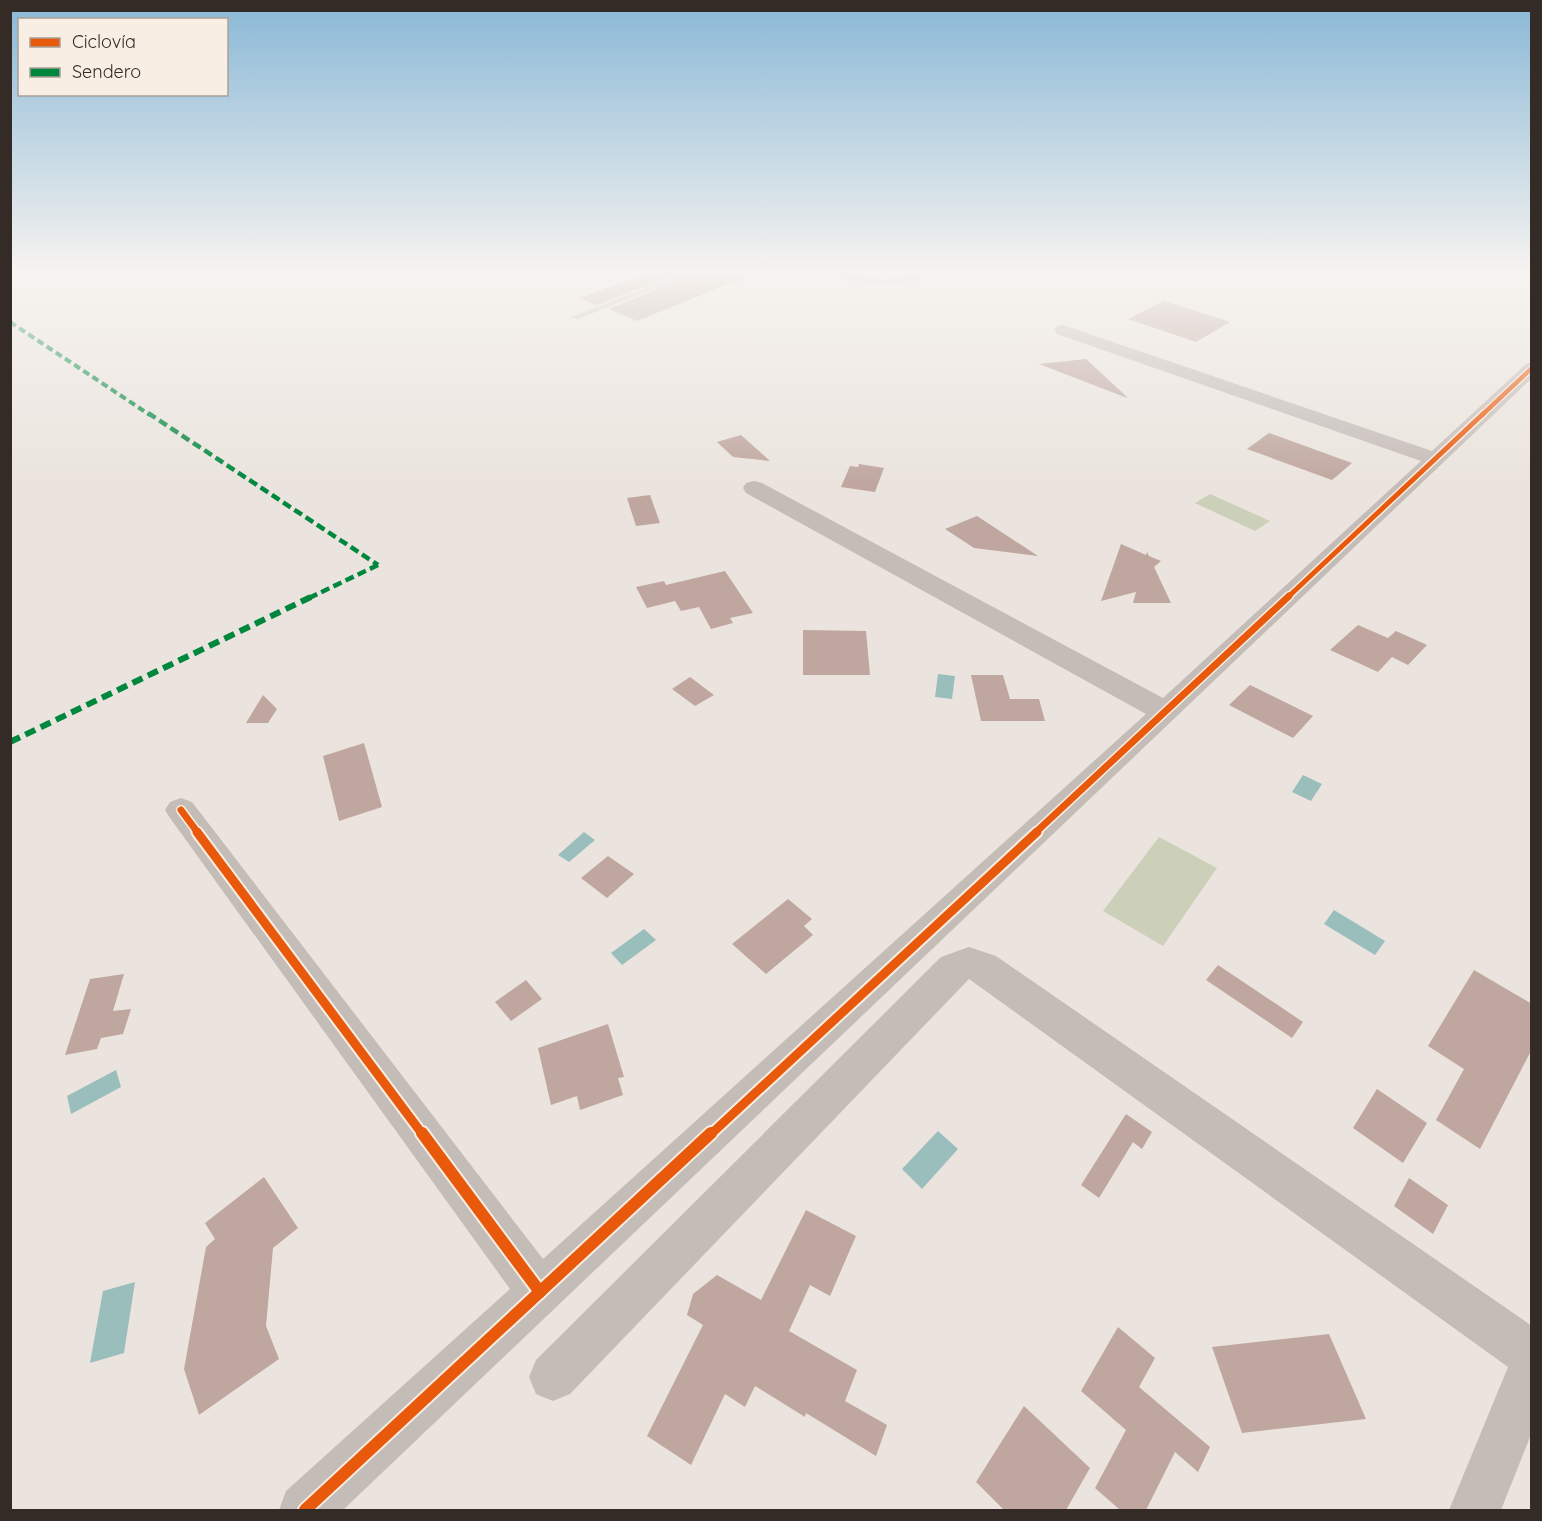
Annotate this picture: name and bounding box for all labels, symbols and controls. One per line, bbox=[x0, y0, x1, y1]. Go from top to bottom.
legend bbox=[18, 18, 228, 96]
text: Ciclovía bbox=[72, 30, 136, 53]
text: Sendero bbox=[72, 60, 141, 83]

